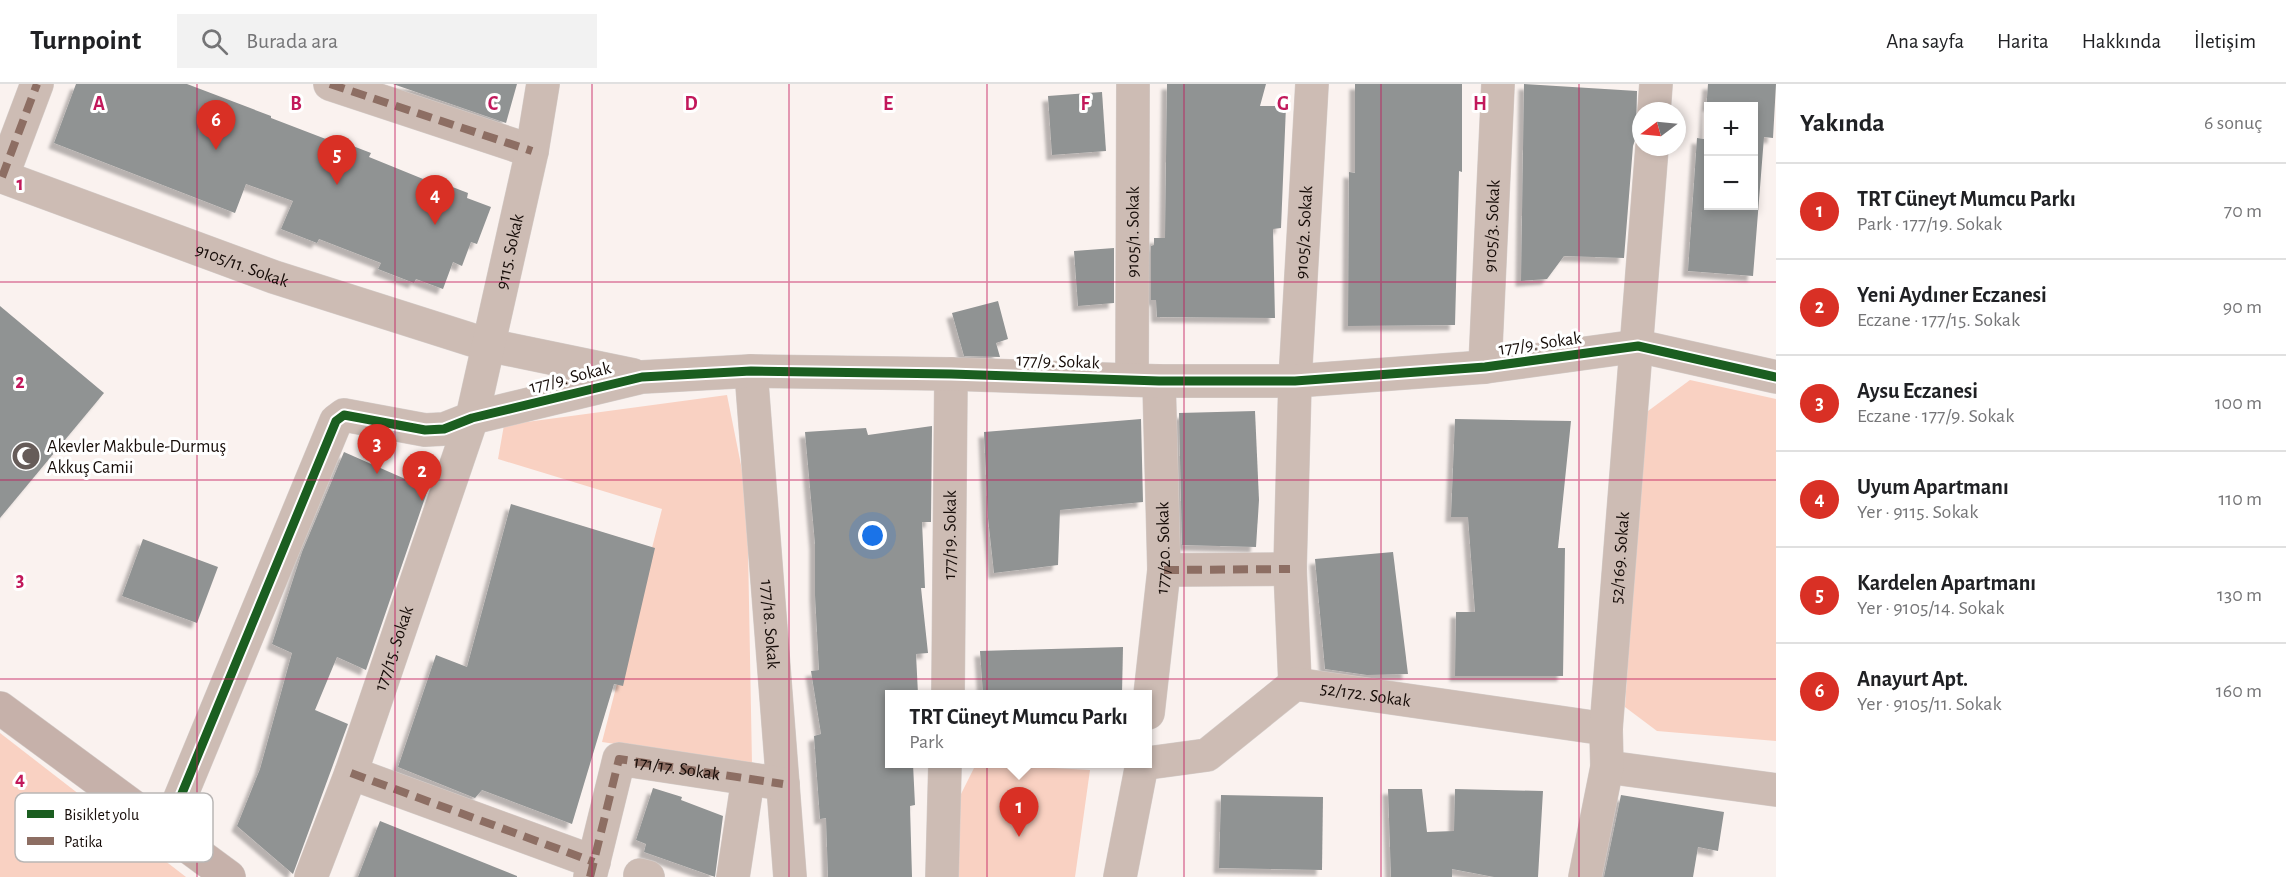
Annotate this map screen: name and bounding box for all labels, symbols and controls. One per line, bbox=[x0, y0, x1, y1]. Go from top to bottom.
search box bbox=[177, 14, 597, 68]
icon: search bbox=[198, 25, 231, 58]
text: Turnpoint bbox=[30, 27, 141, 55]
text: Burada ara bbox=[246, 30, 338, 52]
text: Ana sayfa bbox=[1886, 31, 1964, 52]
text: Harita bbox=[1997, 31, 2049, 52]
text: Hakkında bbox=[2082, 31, 2161, 52]
text: İletişim bbox=[2194, 31, 2256, 52]
text: A bbox=[93, 94, 105, 114]
text: B bbox=[290, 94, 302, 114]
text: C bbox=[488, 94, 499, 114]
text: D bbox=[684, 94, 698, 114]
text: E bbox=[883, 94, 893, 114]
text: F bbox=[1080, 94, 1090, 114]
text: G bbox=[1277, 94, 1289, 114]
text: H bbox=[1473, 94, 1487, 114]
pin: 6 bbox=[196, 100, 236, 150]
north arrow bbox=[1632, 102, 1686, 156]
map controls bbox=[1704, 102, 1758, 210]
button: + bbox=[1704, 102, 1758, 156]
text: Yakında bbox=[1800, 110, 1885, 136]
text: 6 sonuç bbox=[2204, 113, 2262, 133]
pin: 5 bbox=[318, 135, 356, 185]
button: − bbox=[1704, 156, 1758, 210]
text: 1 bbox=[16, 174, 24, 194]
pin: 4 bbox=[416, 176, 454, 225]
street label: 9105/3. Sokak bbox=[1481, 179, 1504, 273]
street label: 9105/2. Sokak bbox=[1293, 184, 1316, 280]
street label: 9105/1. Sokak bbox=[1124, 185, 1143, 278]
text: TRT Cüneyt Mumcu Parkı bbox=[1857, 188, 2076, 210]
text: 1 bbox=[1816, 201, 1823, 221]
text: 70 m bbox=[2224, 201, 2262, 221]
street label: 9115. Sokak bbox=[493, 212, 528, 291]
text: Park · 177/19. Sokak bbox=[1857, 214, 2002, 234]
street label: 9105/11. Sokak bbox=[193, 241, 291, 291]
text: Yeni Aydıner Eczanesi bbox=[1857, 284, 2047, 306]
text: 2 bbox=[1815, 297, 1824, 317]
text: 90 m bbox=[2223, 297, 2262, 317]
text: Eczane · 177/15. Sokak bbox=[1857, 310, 2020, 330]
street label: 177/9. Sokak bbox=[1498, 329, 1583, 359]
street label: 177/9. Sokak bbox=[1016, 352, 1101, 372]
street label: 177/9. Sokak bbox=[528, 359, 614, 397]
text: 2 bbox=[15, 372, 25, 392]
text: Aysu Eczanesi bbox=[1857, 380, 1978, 402]
text: 3 bbox=[1815, 393, 1824, 413]
text: 100 m bbox=[2215, 393, 2262, 413]
text: Eczane · 177/9. Sokak bbox=[1857, 406, 2014, 426]
pin: 3 bbox=[358, 424, 397, 474]
place label: Akevler Makbule-Durmuş Akkuş Camii bbox=[47, 438, 226, 477]
mosque icon: Akevler Makbule-Durmuş Akkuş Camii bbox=[10, 440, 42, 472]
pin: 2 bbox=[402, 452, 442, 501]
text: Uyum Apartmanı bbox=[1857, 476, 2009, 498]
street label: 177/19. Sokak bbox=[941, 489, 960, 580]
text: 4 bbox=[1814, 489, 1825, 509]
text: 110 m bbox=[2218, 489, 2262, 509]
street label: 177/20. Sokak bbox=[1153, 501, 1174, 595]
text: Yer · 9115. Sokak bbox=[1857, 502, 1978, 522]
street label: 52/169. Sokak bbox=[1608, 510, 1633, 605]
your location bbox=[858, 521, 887, 550]
text: 3 bbox=[16, 570, 24, 590]
text: Kardelen Apartmanı bbox=[1857, 572, 2036, 594]
street label: 177/18. Sokak bbox=[757, 579, 782, 670]
text: 5 bbox=[1815, 585, 1824, 605]
text: 130 m bbox=[2217, 585, 2262, 605]
text: Yer · 9105/14. Sokak bbox=[1857, 598, 2004, 618]
street label: 177/15. Sokak bbox=[372, 603, 417, 694]
text: Anayurt Apt. bbox=[1857, 668, 1968, 690]
street label: 52/172. Sokak bbox=[1319, 680, 1413, 711]
text: 6 bbox=[1815, 681, 1824, 701]
text: 160 m bbox=[2216, 681, 2262, 701]
popup bbox=[885, 690, 1152, 768]
text: Yer · 9105/11. Sokak bbox=[1857, 694, 2002, 714]
text: TRT Cüneyt Mumcu Parkı bbox=[909, 706, 1128, 728]
text: Park bbox=[909, 732, 944, 752]
street label: 171/17. Sokak bbox=[632, 753, 722, 784]
text: 4 bbox=[15, 769, 25, 789]
pin: 1 bbox=[1000, 788, 1038, 837]
legend bbox=[15, 793, 213, 862]
text: Bisiklet yolu bbox=[64, 807, 139, 824]
text: Patika bbox=[64, 834, 103, 850]

